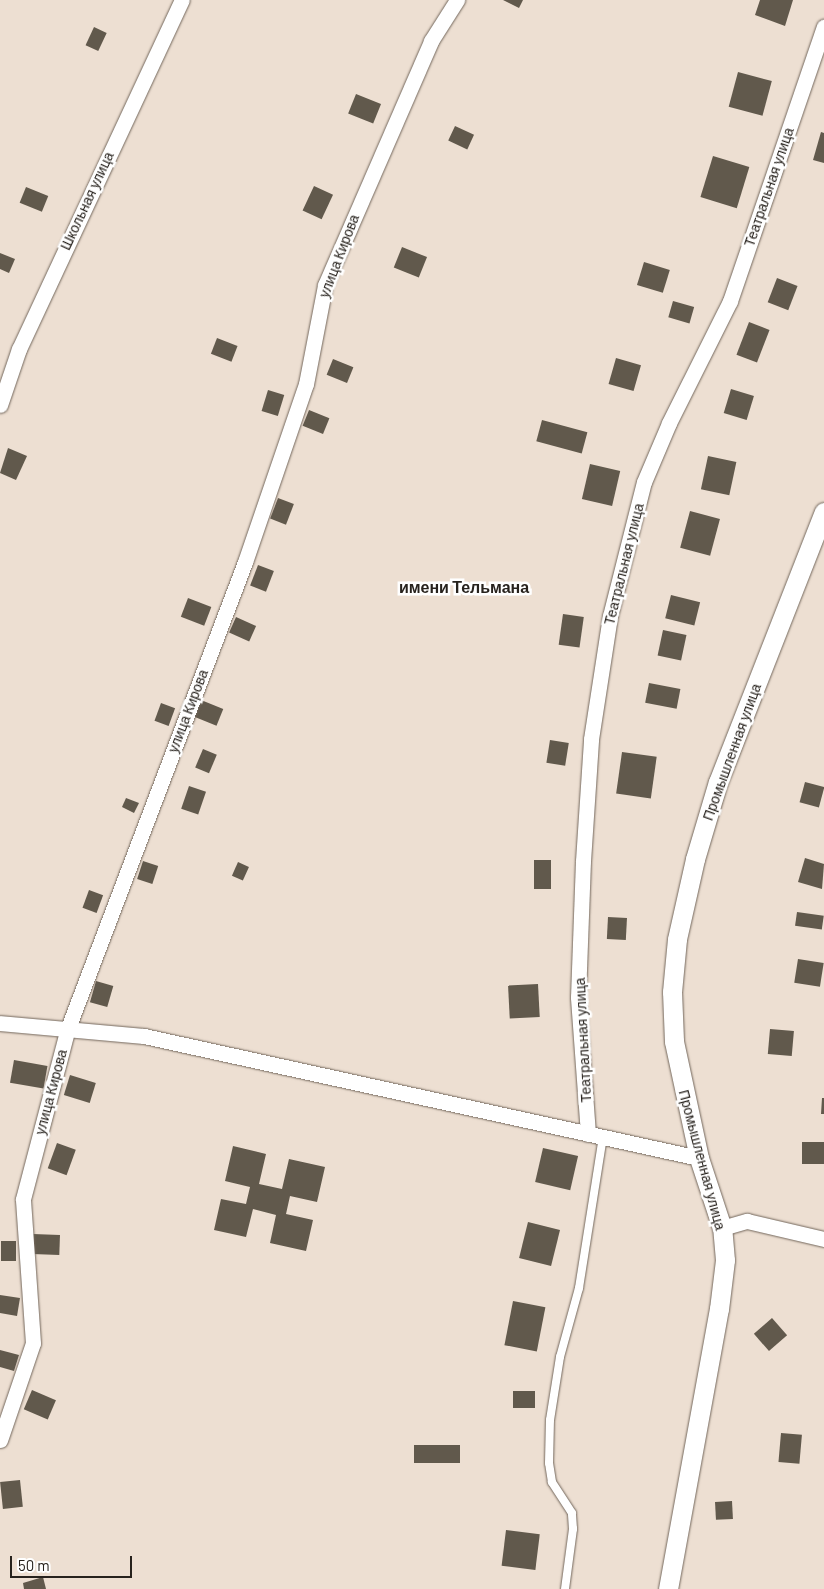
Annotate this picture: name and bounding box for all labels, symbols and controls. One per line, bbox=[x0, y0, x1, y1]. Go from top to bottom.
street label: Театральная улица bbox=[741, 125, 797, 249]
street label: Школьная улица bbox=[57, 149, 117, 253]
street label: улица Кирова bbox=[315, 212, 363, 300]
street label: Театральная улица bbox=[601, 501, 647, 627]
district label: имени Тельмана bbox=[399, 577, 529, 597]
street label: улица Кирова bbox=[164, 667, 212, 755]
street label: Промышленная улица bbox=[699, 681, 765, 823]
street label: Театральная улица bbox=[571, 977, 595, 1103]
street label: улица Кирова bbox=[32, 1047, 70, 1137]
street label: Промышленная улица bbox=[675, 1088, 729, 1232]
scale bar bbox=[12, 1546, 135, 1578]
text: 50 m bbox=[18, 1556, 50, 1574]

